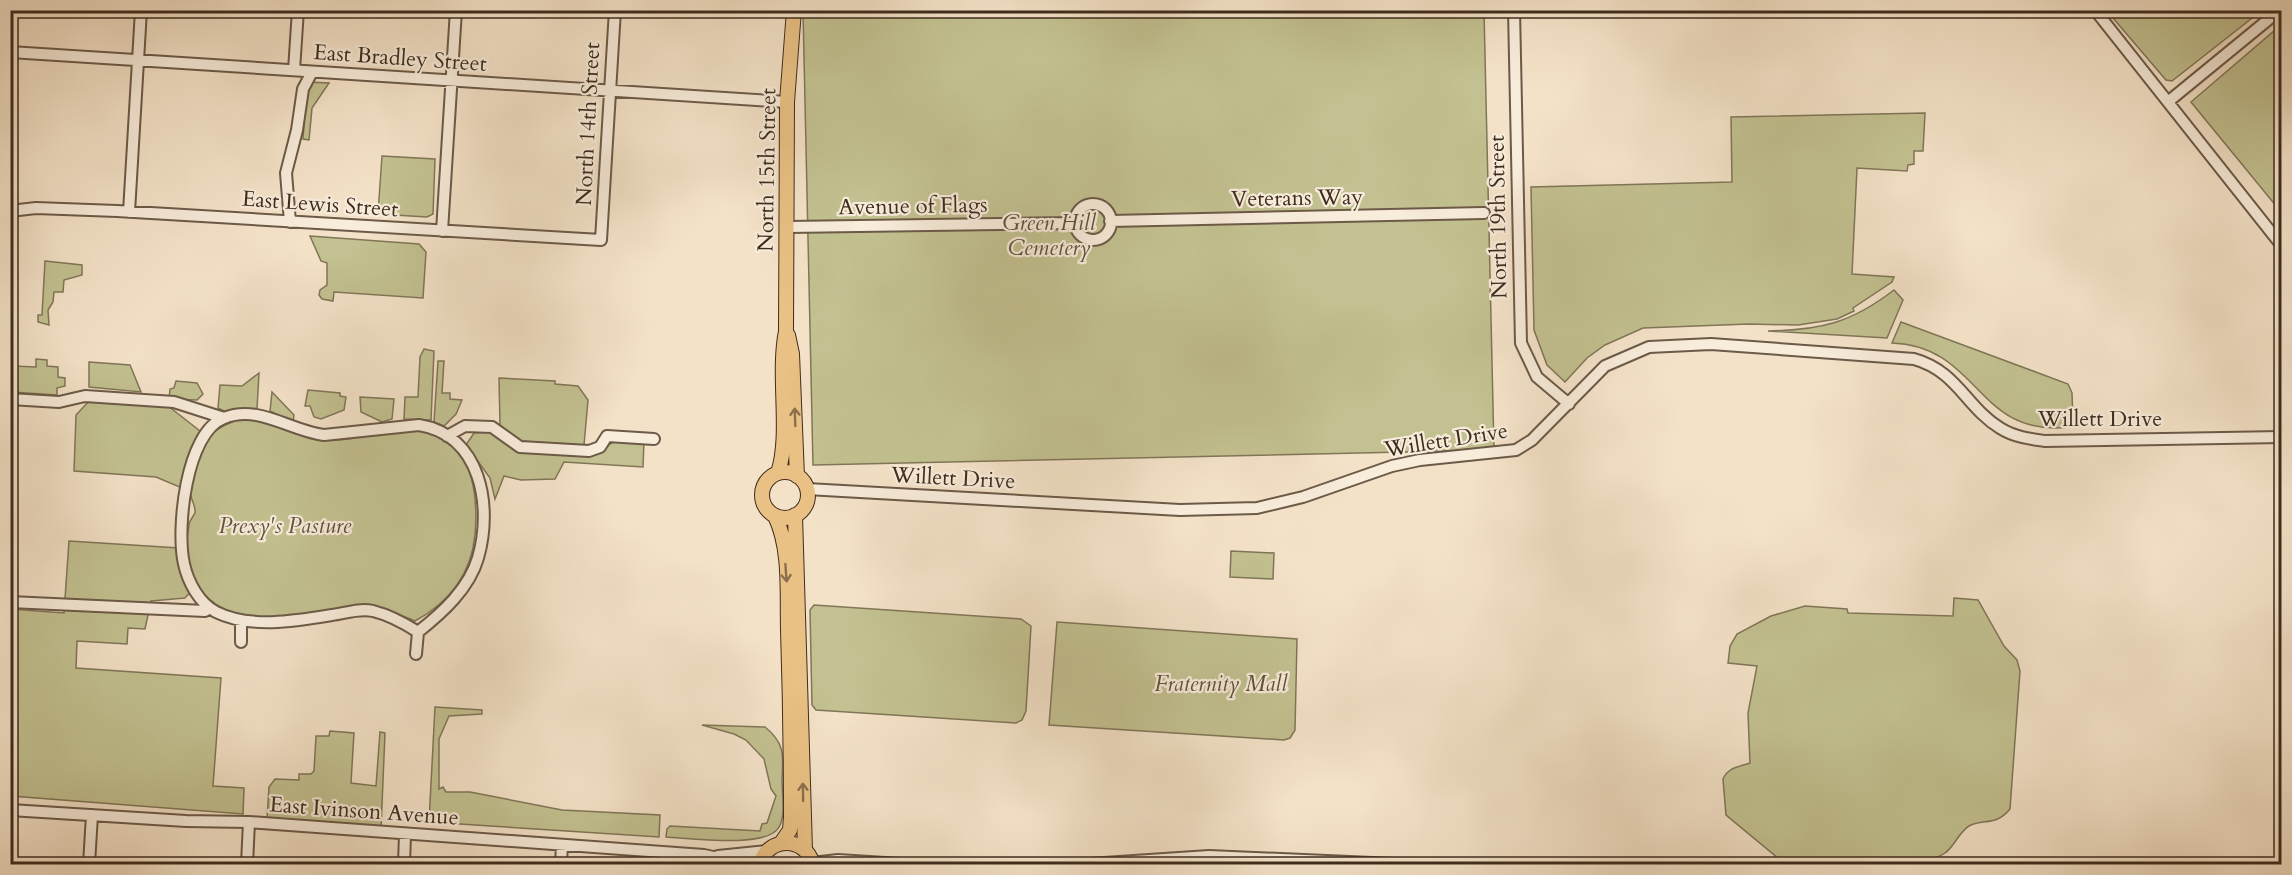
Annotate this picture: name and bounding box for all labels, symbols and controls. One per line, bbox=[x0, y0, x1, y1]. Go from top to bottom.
street label: East Bradley Street bbox=[312, 37, 488, 79]
street label: North 14th Street bbox=[569, 41, 607, 207]
street label: North 15th Street bbox=[751, 88, 783, 252]
street label: North 19th Street bbox=[1482, 135, 1514, 299]
street label: Veterans Way bbox=[1231, 182, 1364, 214]
street label: East Lewis Street bbox=[241, 184, 399, 224]
street label: Avenue of Flags bbox=[838, 190, 988, 222]
park label: Green Hill Cemetery bbox=[1002, 208, 1097, 263]
street label: Willett Drive bbox=[2037, 404, 2162, 434]
one-way arrow bbox=[789, 408, 800, 428]
street label: Willett Drive bbox=[1381, 415, 1510, 465]
street label: Willett Drive bbox=[889, 460, 1016, 496]
park label: Prexy's Pasture bbox=[219, 511, 352, 541]
one-way arrow bbox=[781, 562, 792, 582]
park label: Fraternity Mall bbox=[1155, 669, 1288, 699]
one-way arrow bbox=[797, 782, 809, 802]
street label: East Ivinson Avenue bbox=[268, 789, 460, 833]

